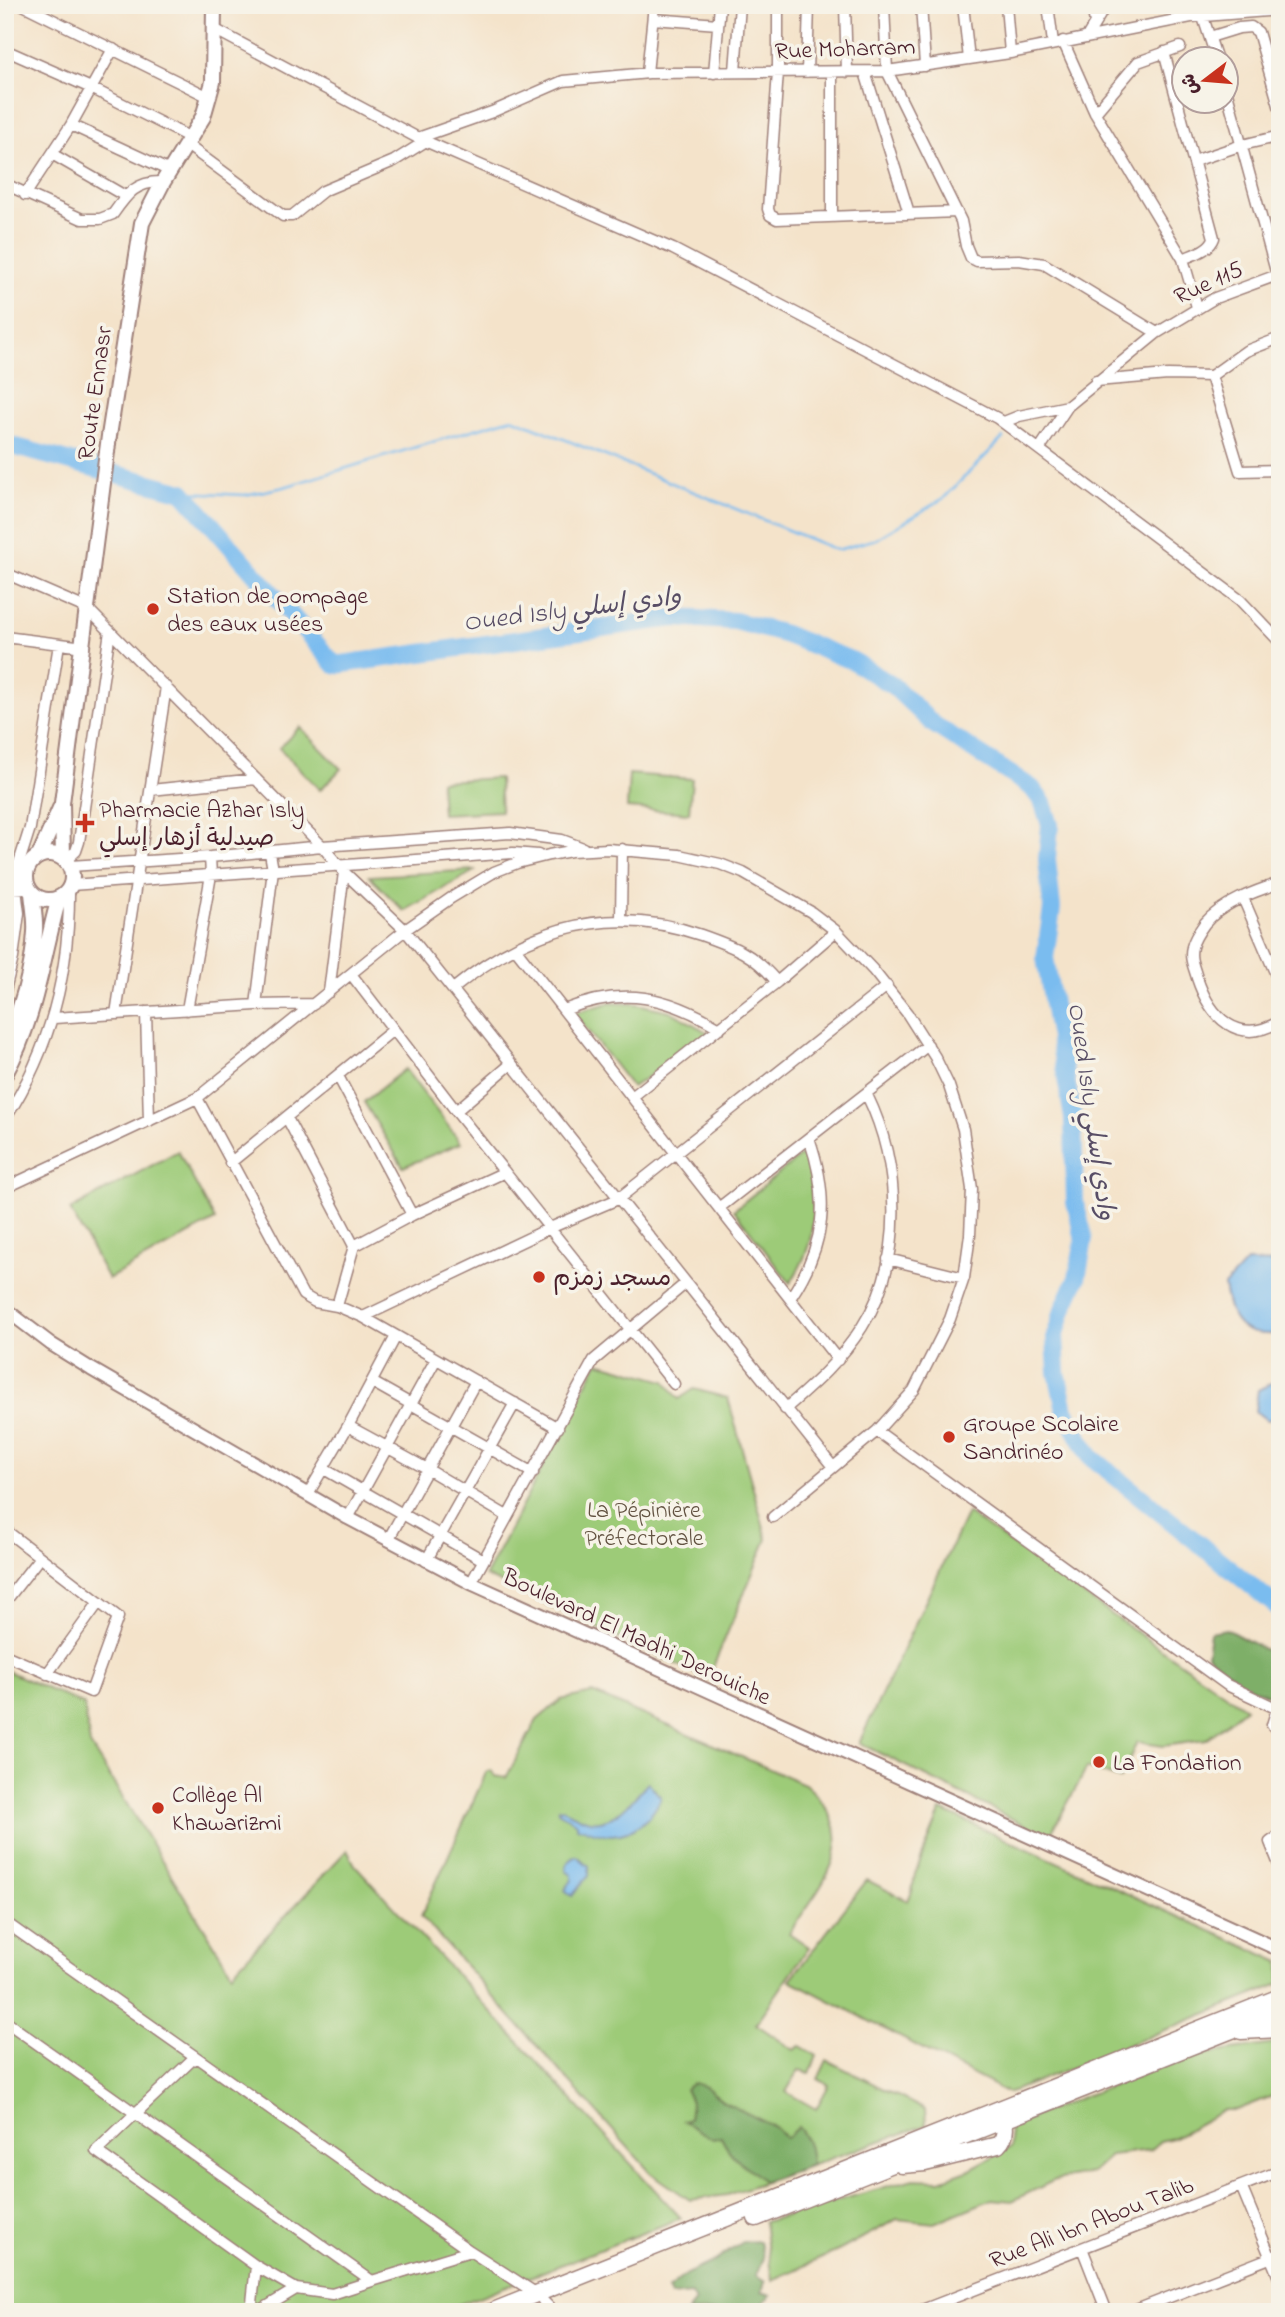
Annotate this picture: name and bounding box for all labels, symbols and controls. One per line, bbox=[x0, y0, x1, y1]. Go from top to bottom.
street label: Rue Moharram bbox=[774, 31, 916, 70]
north arrow bbox=[1170, 46, 1240, 116]
text: ش bbox=[1175, 70, 1207, 98]
street label: Rue 115 bbox=[1169, 253, 1250, 315]
street label: Route Ennasr bbox=[70, 323, 123, 463]
water label: Oued Isly وادي إسلي bbox=[461, 579, 684, 644]
place label: Station de pompage des eaux usées bbox=[167, 580, 368, 643]
marker: Station de pompage des eaux usées bbox=[145, 601, 161, 617]
place label: Pharmacie Azhar Isly صيدلية أزهار إسلي bbox=[99, 794, 304, 858]
marker: Pharmacie Azhar Isly صيدلية أزهار إسلي bbox=[77, 815, 93, 831]
water label: Oued Isly وادي إسلي bbox=[1055, 1000, 1124, 1223]
place label: مسجد زمزم bbox=[553, 1262, 671, 1297]
marker: مسجد زمزم bbox=[531, 1269, 547, 1285]
place label: Groupe Scolaire Sandrinéo bbox=[963, 1408, 1119, 1471]
marker: Groupe Scolaire Sandrinéo bbox=[941, 1429, 957, 1445]
park label: La Pépinière Préfectorale bbox=[585, 1494, 704, 1557]
street label: Boulevard El Madhi Derouiche bbox=[495, 1560, 776, 1716]
place label: La Fondation bbox=[1113, 1747, 1242, 1782]
marker: La Fondation bbox=[1091, 1754, 1107, 1770]
place label: Collège Al Khawarizmi bbox=[172, 1779, 281, 1842]
marker: Collège Al Khawarizmi bbox=[150, 1800, 166, 1816]
street label: Rue Ali Ibn Abou Talib bbox=[985, 2169, 1199, 2279]

